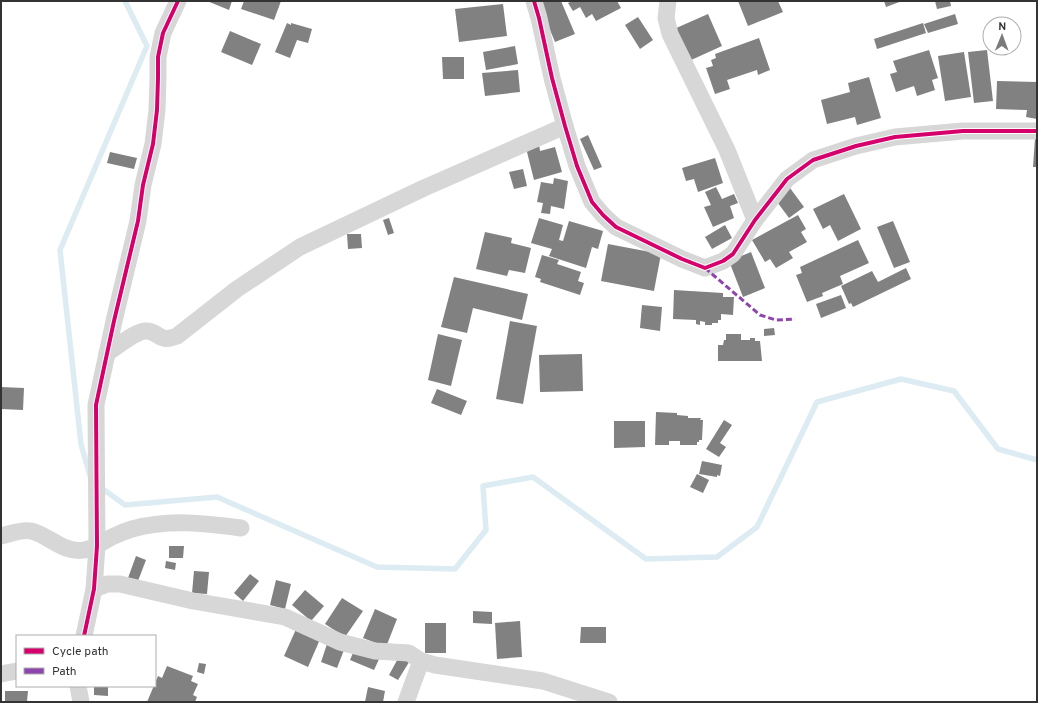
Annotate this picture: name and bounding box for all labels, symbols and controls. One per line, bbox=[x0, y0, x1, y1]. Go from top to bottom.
north arrow bbox=[982, 16, 1022, 56]
text: N bbox=[998, 20, 1006, 34]
legend bbox=[16, 635, 156, 687]
text: Cycle path bbox=[52, 644, 109, 660]
text: Path bbox=[52, 664, 77, 680]

